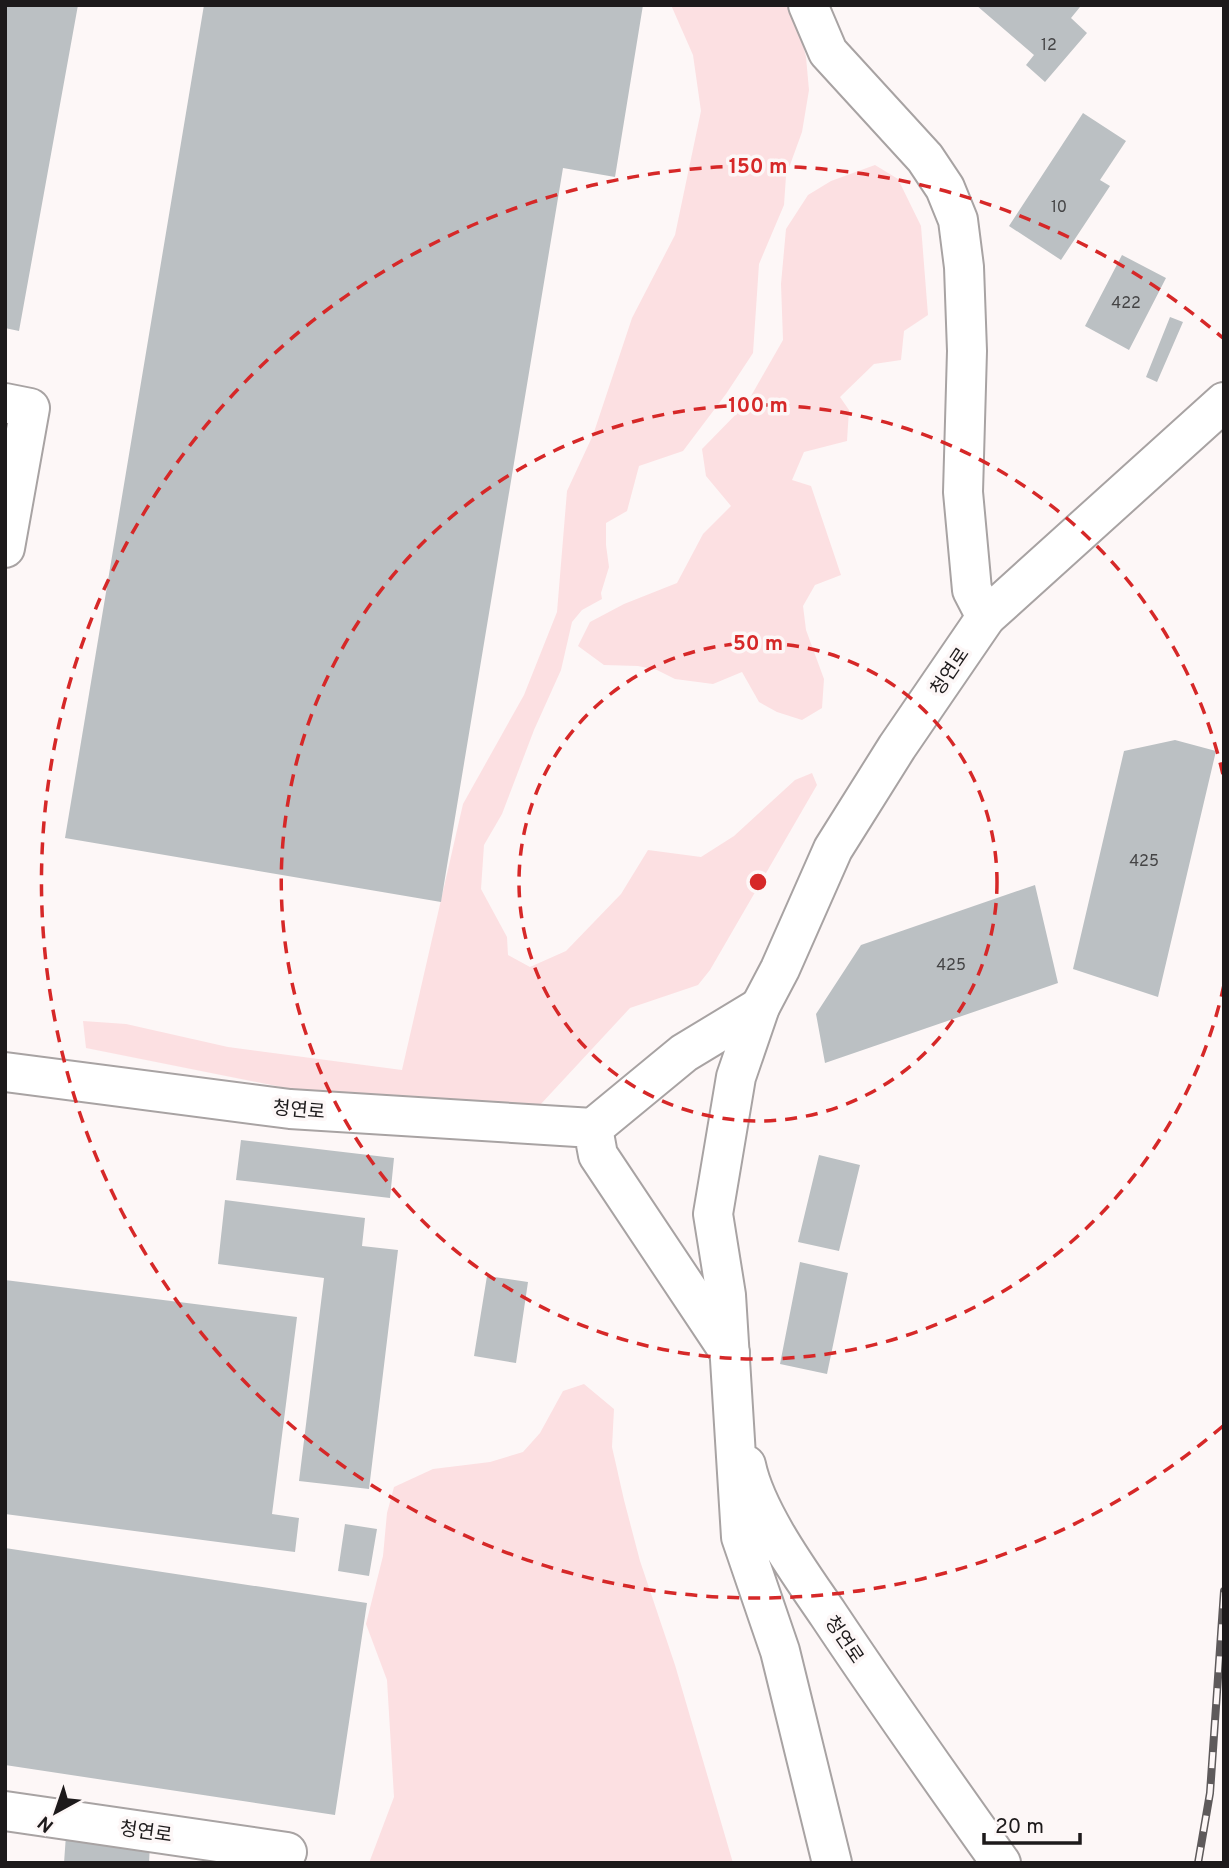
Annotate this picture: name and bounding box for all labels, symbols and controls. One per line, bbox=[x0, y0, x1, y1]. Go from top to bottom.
house number: 12 bbox=[1041, 36, 1057, 56]
text: 150 m bbox=[729, 154, 787, 181]
house number: 10 bbox=[1051, 198, 1067, 218]
house number: 422 bbox=[1111, 294, 1141, 314]
text: 100 m bbox=[728, 393, 788, 420]
text: 50 m bbox=[733, 631, 783, 658]
street label: 청연로 bbox=[926, 644, 975, 701]
house number: 425 bbox=[1129, 852, 1159, 872]
centre of rings bbox=[746, 870, 770, 894]
house number: 425 bbox=[936, 956, 966, 976]
street label: 청연로 bbox=[272, 1097, 326, 1125]
street label: 청연로 bbox=[819, 1612, 868, 1669]
north arrow bbox=[21, 1777, 91, 1847]
scale bar bbox=[984, 1801, 1080, 1845]
text: N bbox=[33, 1810, 59, 1837]
text: 20 m bbox=[995, 1814, 1044, 1841]
street label: 청연로 bbox=[118, 1817, 173, 1849]

